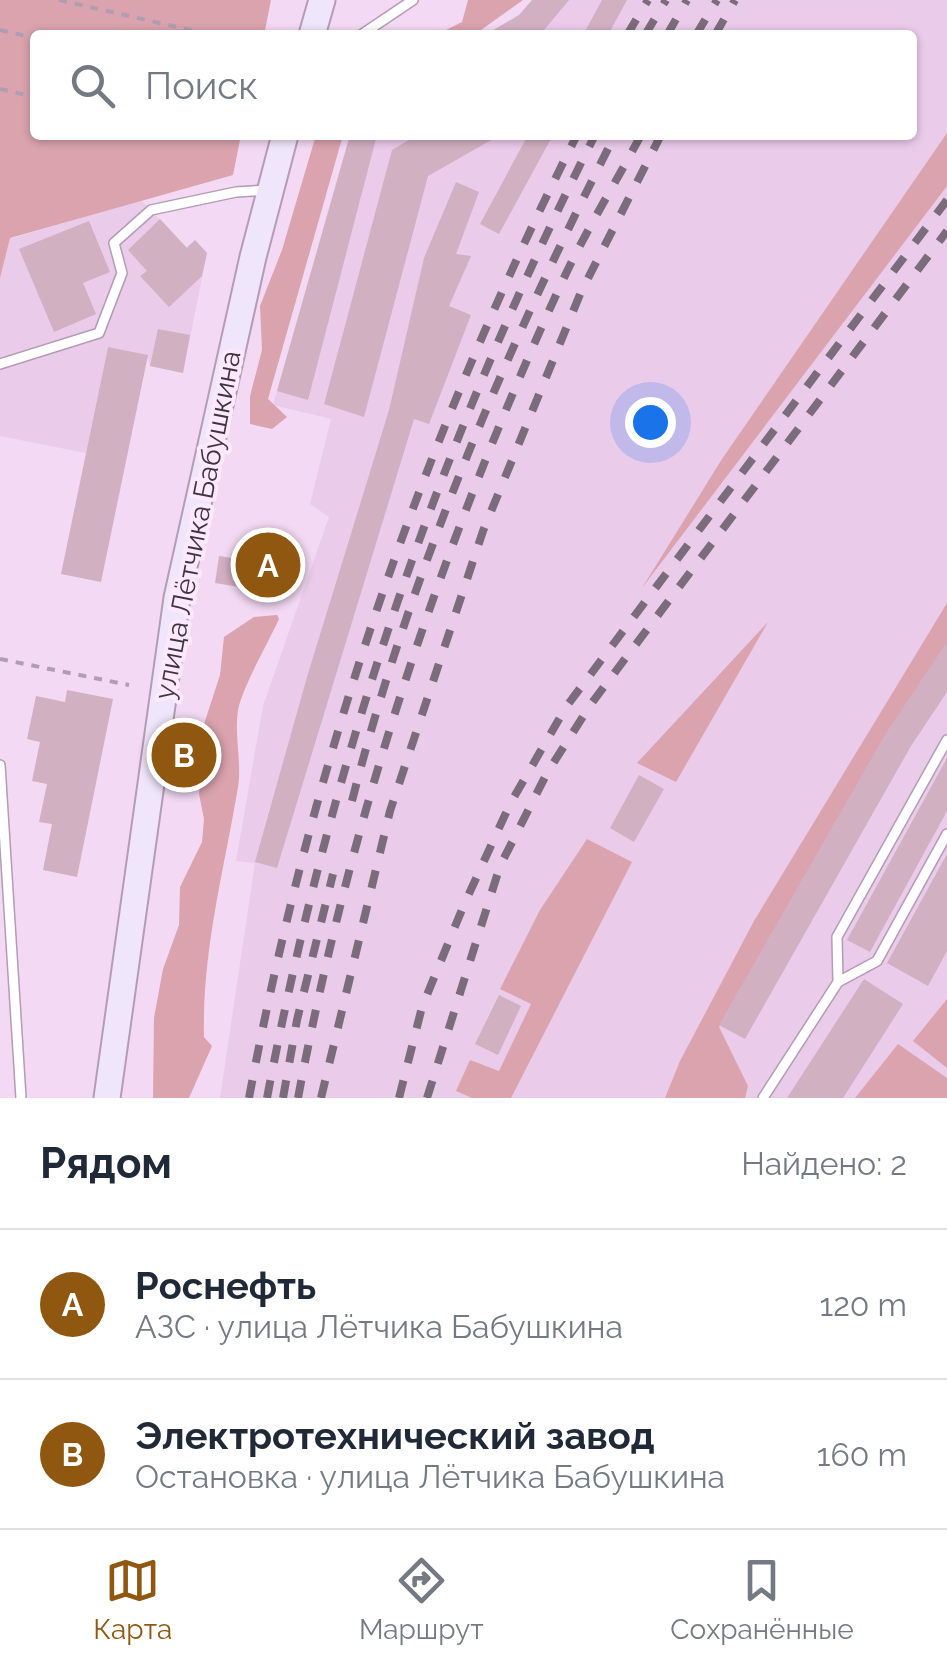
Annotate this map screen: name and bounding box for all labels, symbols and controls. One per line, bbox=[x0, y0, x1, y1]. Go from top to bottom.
search box bbox=[30, 30, 917, 140]
icon: search bbox=[65, 58, 120, 113]
text: Поиск bbox=[145, 63, 258, 108]
street label: улица Лётчика Бабушкина bbox=[147, 348, 248, 702]
your location bbox=[625, 397, 676, 448]
pin: A bbox=[236, 528, 300, 602]
pin: B bbox=[152, 718, 216, 792]
text: Рядом bbox=[40, 1139, 172, 1188]
text: Найдено: 2 bbox=[741, 1145, 907, 1182]
text: Роснефть bbox=[135, 1263, 316, 1308]
text: A bbox=[62, 1286, 83, 1323]
text: 120 m bbox=[819, 1286, 907, 1323]
text: АЗС · улица Лётчика Бабушкина bbox=[135, 1308, 623, 1345]
text: Электротехнический завод bbox=[135, 1413, 655, 1458]
text: B bbox=[62, 1436, 83, 1473]
text: 160 m bbox=[817, 1436, 907, 1473]
text: Остановка · улица Лётчика Бабушкина bbox=[135, 1458, 725, 1495]
tab: Карта bbox=[93, 1553, 172, 1646]
tab: Маршрут bbox=[359, 1553, 484, 1646]
tab: Сохранённые bbox=[670, 1553, 854, 1646]

